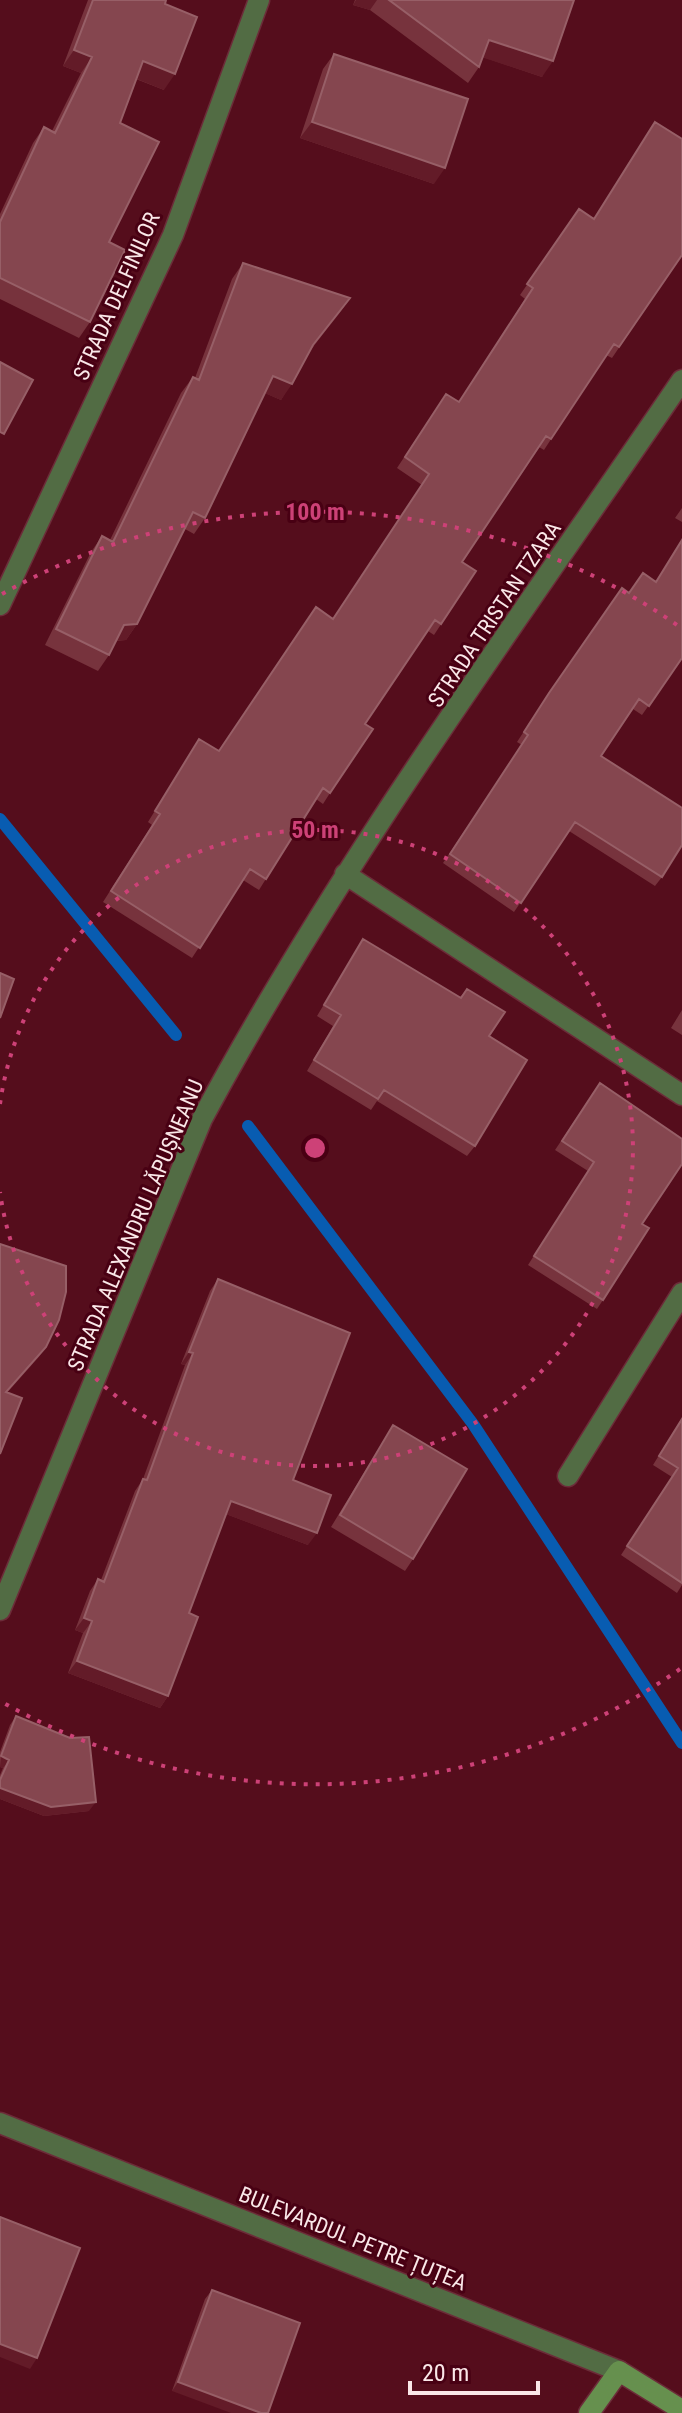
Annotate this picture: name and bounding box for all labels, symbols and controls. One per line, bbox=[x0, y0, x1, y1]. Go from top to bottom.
street label: STRADA DELFINILOR bbox=[68, 208, 165, 384]
text: 100 m bbox=[285, 498, 345, 526]
street label: STRADA TRISTAN TZARA bbox=[423, 516, 566, 712]
text: 50 m bbox=[291, 816, 339, 844]
street label: STRADA ALEXANDRU LĂPUȘNEANU bbox=[63, 1076, 209, 1375]
centre of rings bbox=[301, 1134, 329, 1162]
street label: BULEVARDUL PETRE ȚUȚEA bbox=[235, 2181, 470, 2297]
scale bar bbox=[410, 2345, 538, 2395]
text: 20 m bbox=[422, 2359, 469, 2387]

